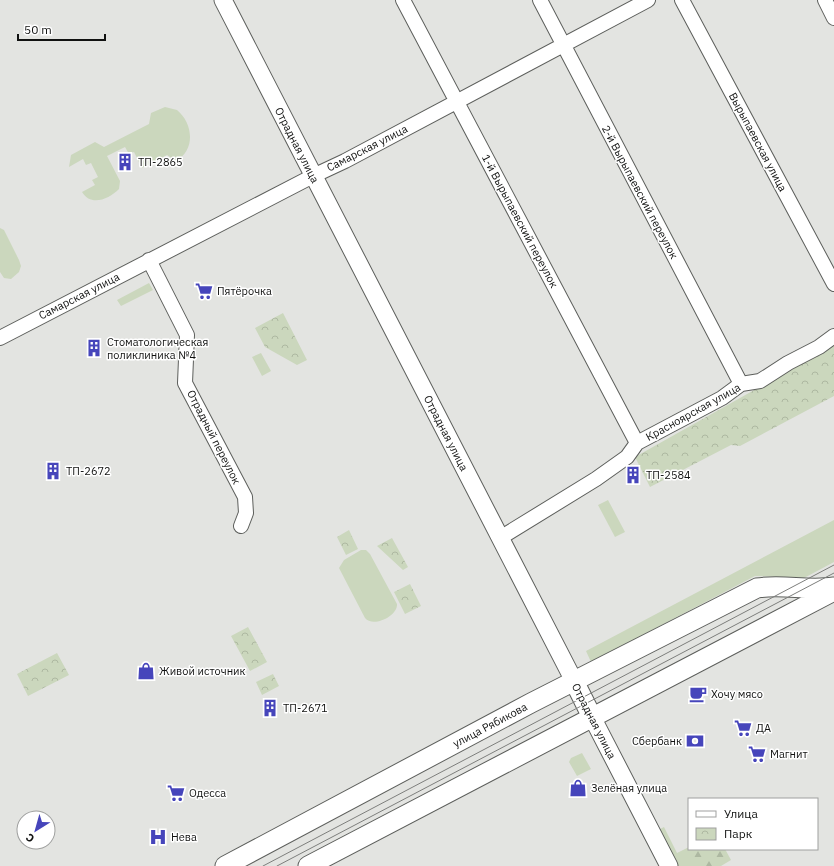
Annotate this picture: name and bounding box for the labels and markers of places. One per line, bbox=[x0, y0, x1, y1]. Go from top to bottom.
building icon: ТП-2865 bbox=[115, 152, 135, 172]
place label: ТП-2865 bbox=[138, 155, 183, 169]
supermarket icon: Пятёрочка bbox=[194, 281, 214, 301]
place label: Пятёрочка bbox=[217, 284, 272, 298]
place label: Стоматологическая поликлиника №4 bbox=[107, 335, 208, 362]
building icon: Стоматологическая поликлиника №4 bbox=[84, 338, 104, 358]
building icon: ТП-2672 bbox=[43, 461, 63, 481]
place label: ТП-2672 bbox=[66, 464, 111, 478]
building icon: ТП-2584 bbox=[623, 465, 643, 485]
place label: ТП-2584 bbox=[646, 468, 691, 482]
shop icon: Живой источник bbox=[136, 661, 156, 681]
place label: Живой источник bbox=[159, 664, 246, 678]
cafe icon: Хочу мясо bbox=[688, 684, 708, 704]
place label: Хочу мясо bbox=[711, 687, 763, 701]
building icon: ТП-2671 bbox=[260, 698, 280, 718]
place label: ТП-2671 bbox=[283, 701, 328, 715]
supermarket icon: ДА bbox=[733, 718, 753, 738]
place label: ДА bbox=[756, 721, 771, 735]
bank icon: Сбербанк bbox=[685, 731, 705, 751]
place label: Сбербанк bbox=[632, 734, 682, 748]
supermarket icon: Магнит bbox=[747, 744, 767, 764]
place label: Магнит bbox=[770, 747, 808, 761]
shop icon: Зелёная улица bbox=[568, 778, 588, 798]
place label: Зелёная улица bbox=[591, 781, 667, 795]
supermarket icon: Одесса bbox=[166, 783, 186, 803]
place label: Одесса bbox=[189, 786, 226, 800]
hospital icon: Нева bbox=[148, 827, 168, 847]
place label: Нева bbox=[171, 830, 197, 844]

